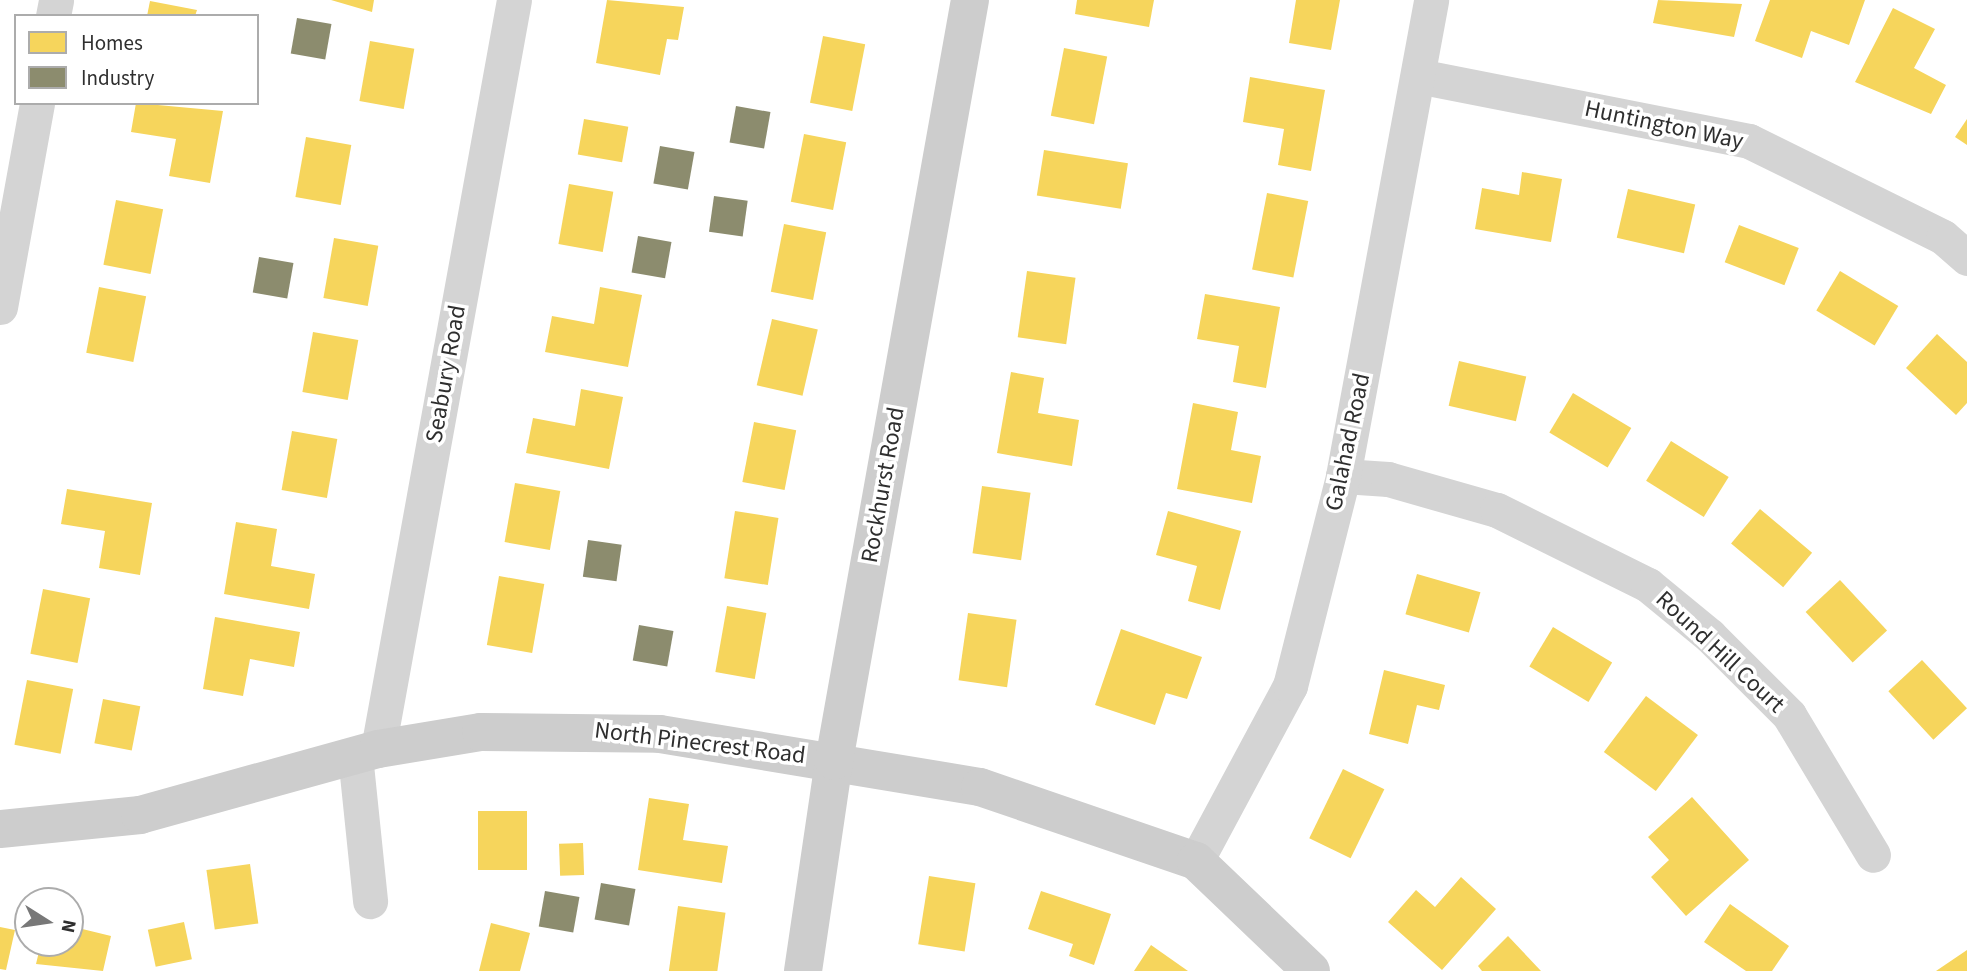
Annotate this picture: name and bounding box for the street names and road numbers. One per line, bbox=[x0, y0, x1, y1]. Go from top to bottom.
street label: Huntington Way bbox=[1582, 94, 1746, 156]
street label: Seabury Road bbox=[420, 303, 472, 445]
street label: Galahad Road bbox=[1319, 371, 1377, 513]
street label: Rockhurst Road bbox=[855, 405, 911, 565]
street label: Round Hill Court bbox=[1650, 585, 1790, 719]
street label: North Pinecrest Road bbox=[593, 716, 807, 770]

